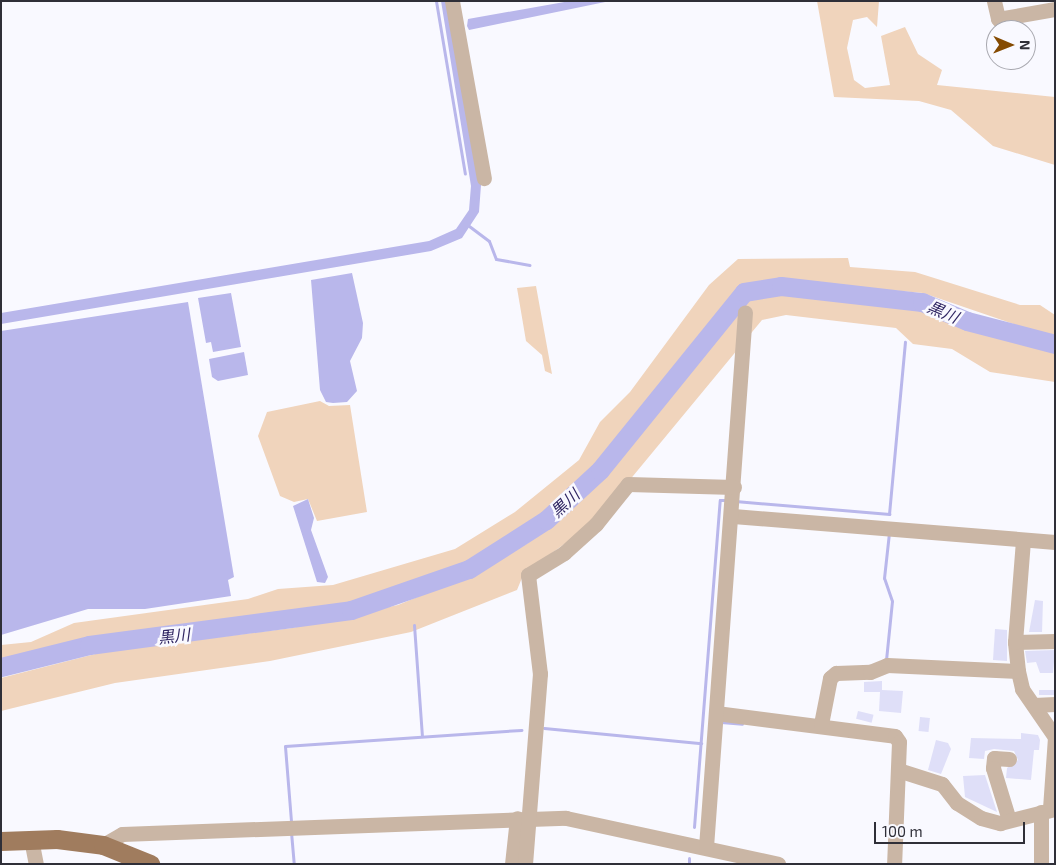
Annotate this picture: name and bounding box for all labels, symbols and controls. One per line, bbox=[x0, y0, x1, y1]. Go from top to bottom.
north arrow bbox=[986, 20, 1036, 70]
text: N bbox=[1017, 40, 1034, 50]
water label: 黒川 bbox=[925, 297, 961, 327]
water label: 黒川 bbox=[547, 485, 583, 521]
water label: 黒川 bbox=[157, 625, 191, 647]
scale bar bbox=[876, 812, 1027, 844]
text: 100 m bbox=[882, 822, 923, 840]

